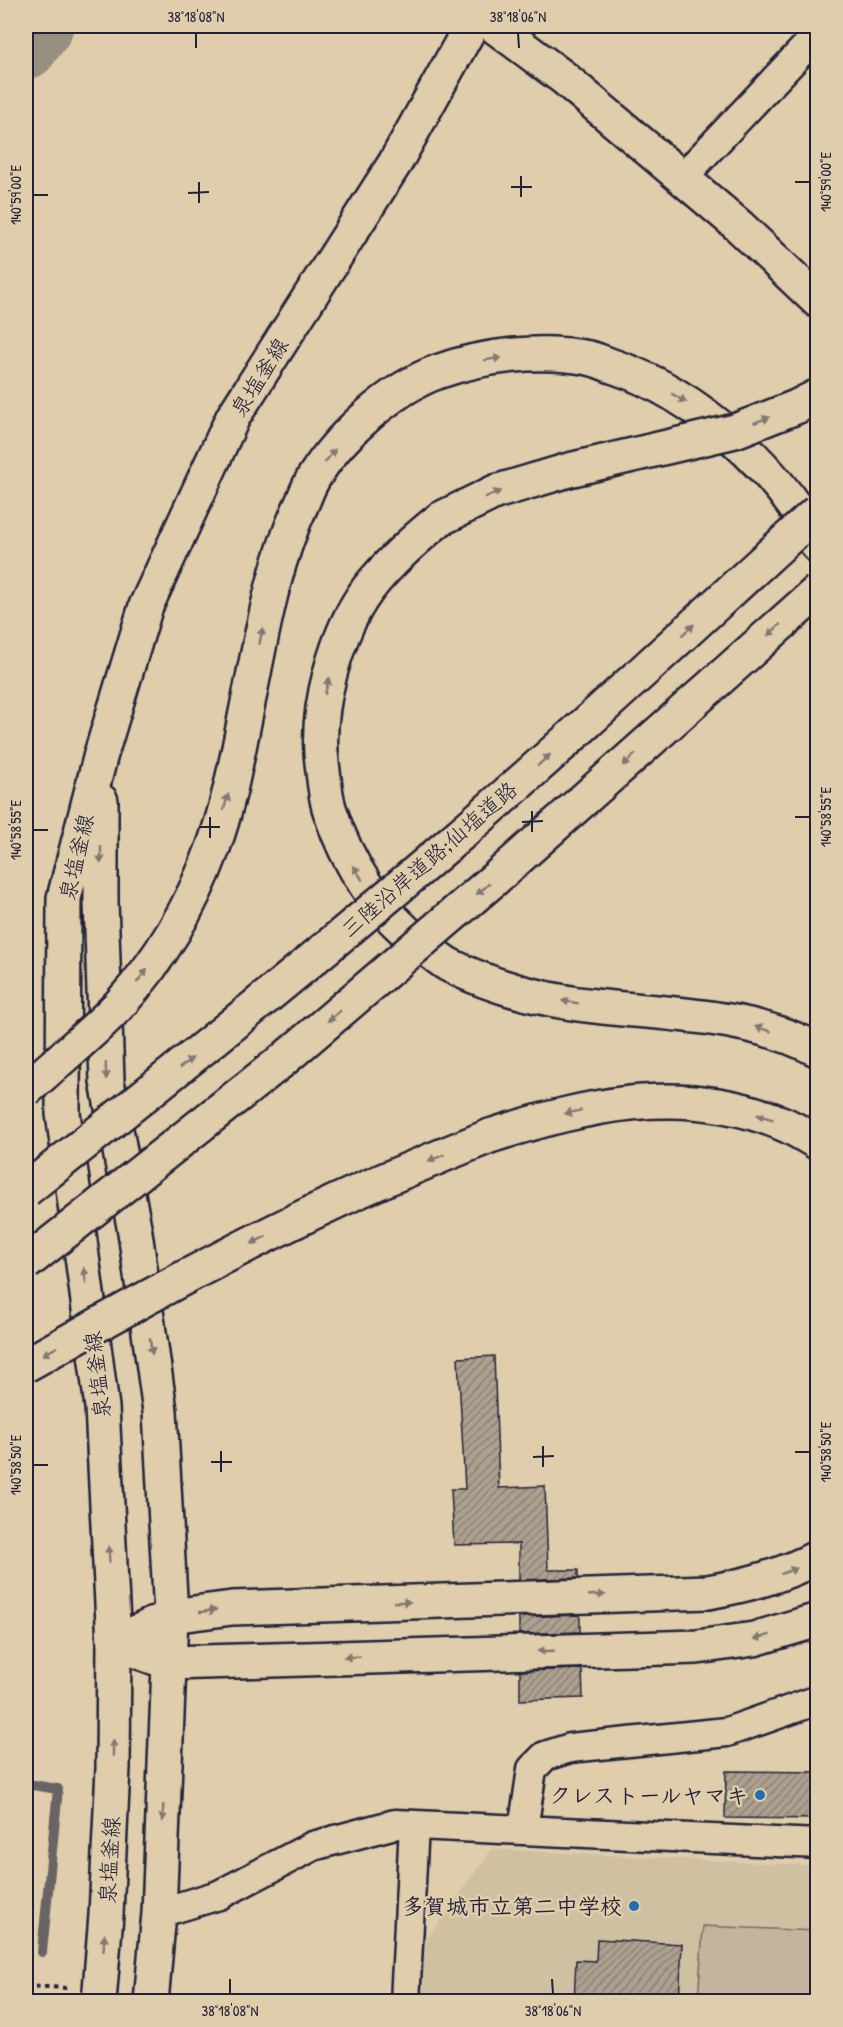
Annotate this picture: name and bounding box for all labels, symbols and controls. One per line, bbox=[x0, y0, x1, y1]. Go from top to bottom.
text: 38°18'08"N bbox=[168, 6, 224, 27]
text: 38°18'06"N bbox=[490, 6, 546, 27]
text: 140°59'00"E bbox=[815, 152, 836, 212]
text: 140°59'00"E bbox=[5, 165, 26, 225]
street label: 泉塩釜線 bbox=[223, 332, 295, 422]
one-way arrow bbox=[484, 354, 503, 363]
one-way arrow bbox=[671, 393, 688, 403]
one-way arrow bbox=[753, 415, 771, 424]
one-way arrow bbox=[324, 448, 337, 464]
one-way arrow bbox=[484, 489, 502, 498]
one-way arrow bbox=[681, 623, 696, 637]
one-way arrow bbox=[767, 623, 782, 636]
one-way arrow bbox=[257, 626, 266, 645]
one-way arrow bbox=[323, 677, 333, 695]
one-way arrow bbox=[536, 753, 551, 767]
one-way arrow bbox=[622, 753, 637, 766]
street label: 三陸沿岸道路;仙塩道路 bbox=[334, 774, 524, 944]
text: 140°58'55"E bbox=[815, 786, 836, 847]
one-way arrow bbox=[222, 793, 231, 811]
text: 140°58'55"E bbox=[5, 799, 26, 860]
street label: 泉塩釜線 bbox=[51, 811, 101, 903]
one-way arrow bbox=[96, 845, 106, 864]
one-way arrow bbox=[353, 865, 364, 882]
one-way arrow bbox=[475, 883, 491, 896]
one-way arrow bbox=[136, 968, 149, 984]
one-way arrow bbox=[561, 998, 580, 1007]
one-way arrow bbox=[327, 1009, 342, 1022]
one-way arrow bbox=[754, 1024, 772, 1033]
one-way arrow bbox=[179, 1057, 194, 1069]
one-way arrow bbox=[102, 1061, 111, 1080]
one-way arrow bbox=[563, 1108, 582, 1117]
one-way arrow bbox=[756, 1112, 774, 1122]
one-way arrow bbox=[427, 1154, 445, 1163]
one-way arrow bbox=[251, 1235, 268, 1245]
one-way arrow bbox=[81, 1266, 90, 1285]
street label: 泉塩釜線 bbox=[77, 1329, 117, 1421]
one-way arrow bbox=[146, 1337, 155, 1356]
one-way arrow bbox=[41, 1346, 58, 1356]
text: 140°58'50"E bbox=[815, 1421, 836, 1482]
text: 140°58'50"E bbox=[5, 1434, 26, 1495]
one-way arrow bbox=[105, 1544, 114, 1563]
one-way arrow bbox=[780, 1565, 798, 1575]
one-way arrow bbox=[588, 1591, 607, 1600]
one-way arrow bbox=[393, 1597, 412, 1607]
one-way arrow bbox=[198, 1607, 217, 1616]
one-way arrow bbox=[752, 1633, 770, 1642]
one-way arrow bbox=[537, 1646, 556, 1655]
one-way arrow bbox=[342, 1652, 361, 1662]
one-way arrow bbox=[108, 1739, 118, 1758]
place label: クレストールヤマキ bbox=[549, 1780, 748, 1810]
marker: クレストールヤマキ bbox=[753, 1788, 767, 1802]
one-way arrow bbox=[159, 1804, 168, 1823]
street label: 泉塩釜線 bbox=[92, 1815, 126, 1905]
place label: 多賀城市立第二中学校 bbox=[402, 1891, 622, 1921]
marker: 多賀城市立第二中学校 bbox=[627, 1899, 641, 1913]
one-way arrow bbox=[99, 1934, 109, 1953]
text: 38°18'08"N bbox=[202, 2000, 258, 2021]
text: 38°18'06"N bbox=[525, 2000, 581, 2021]

